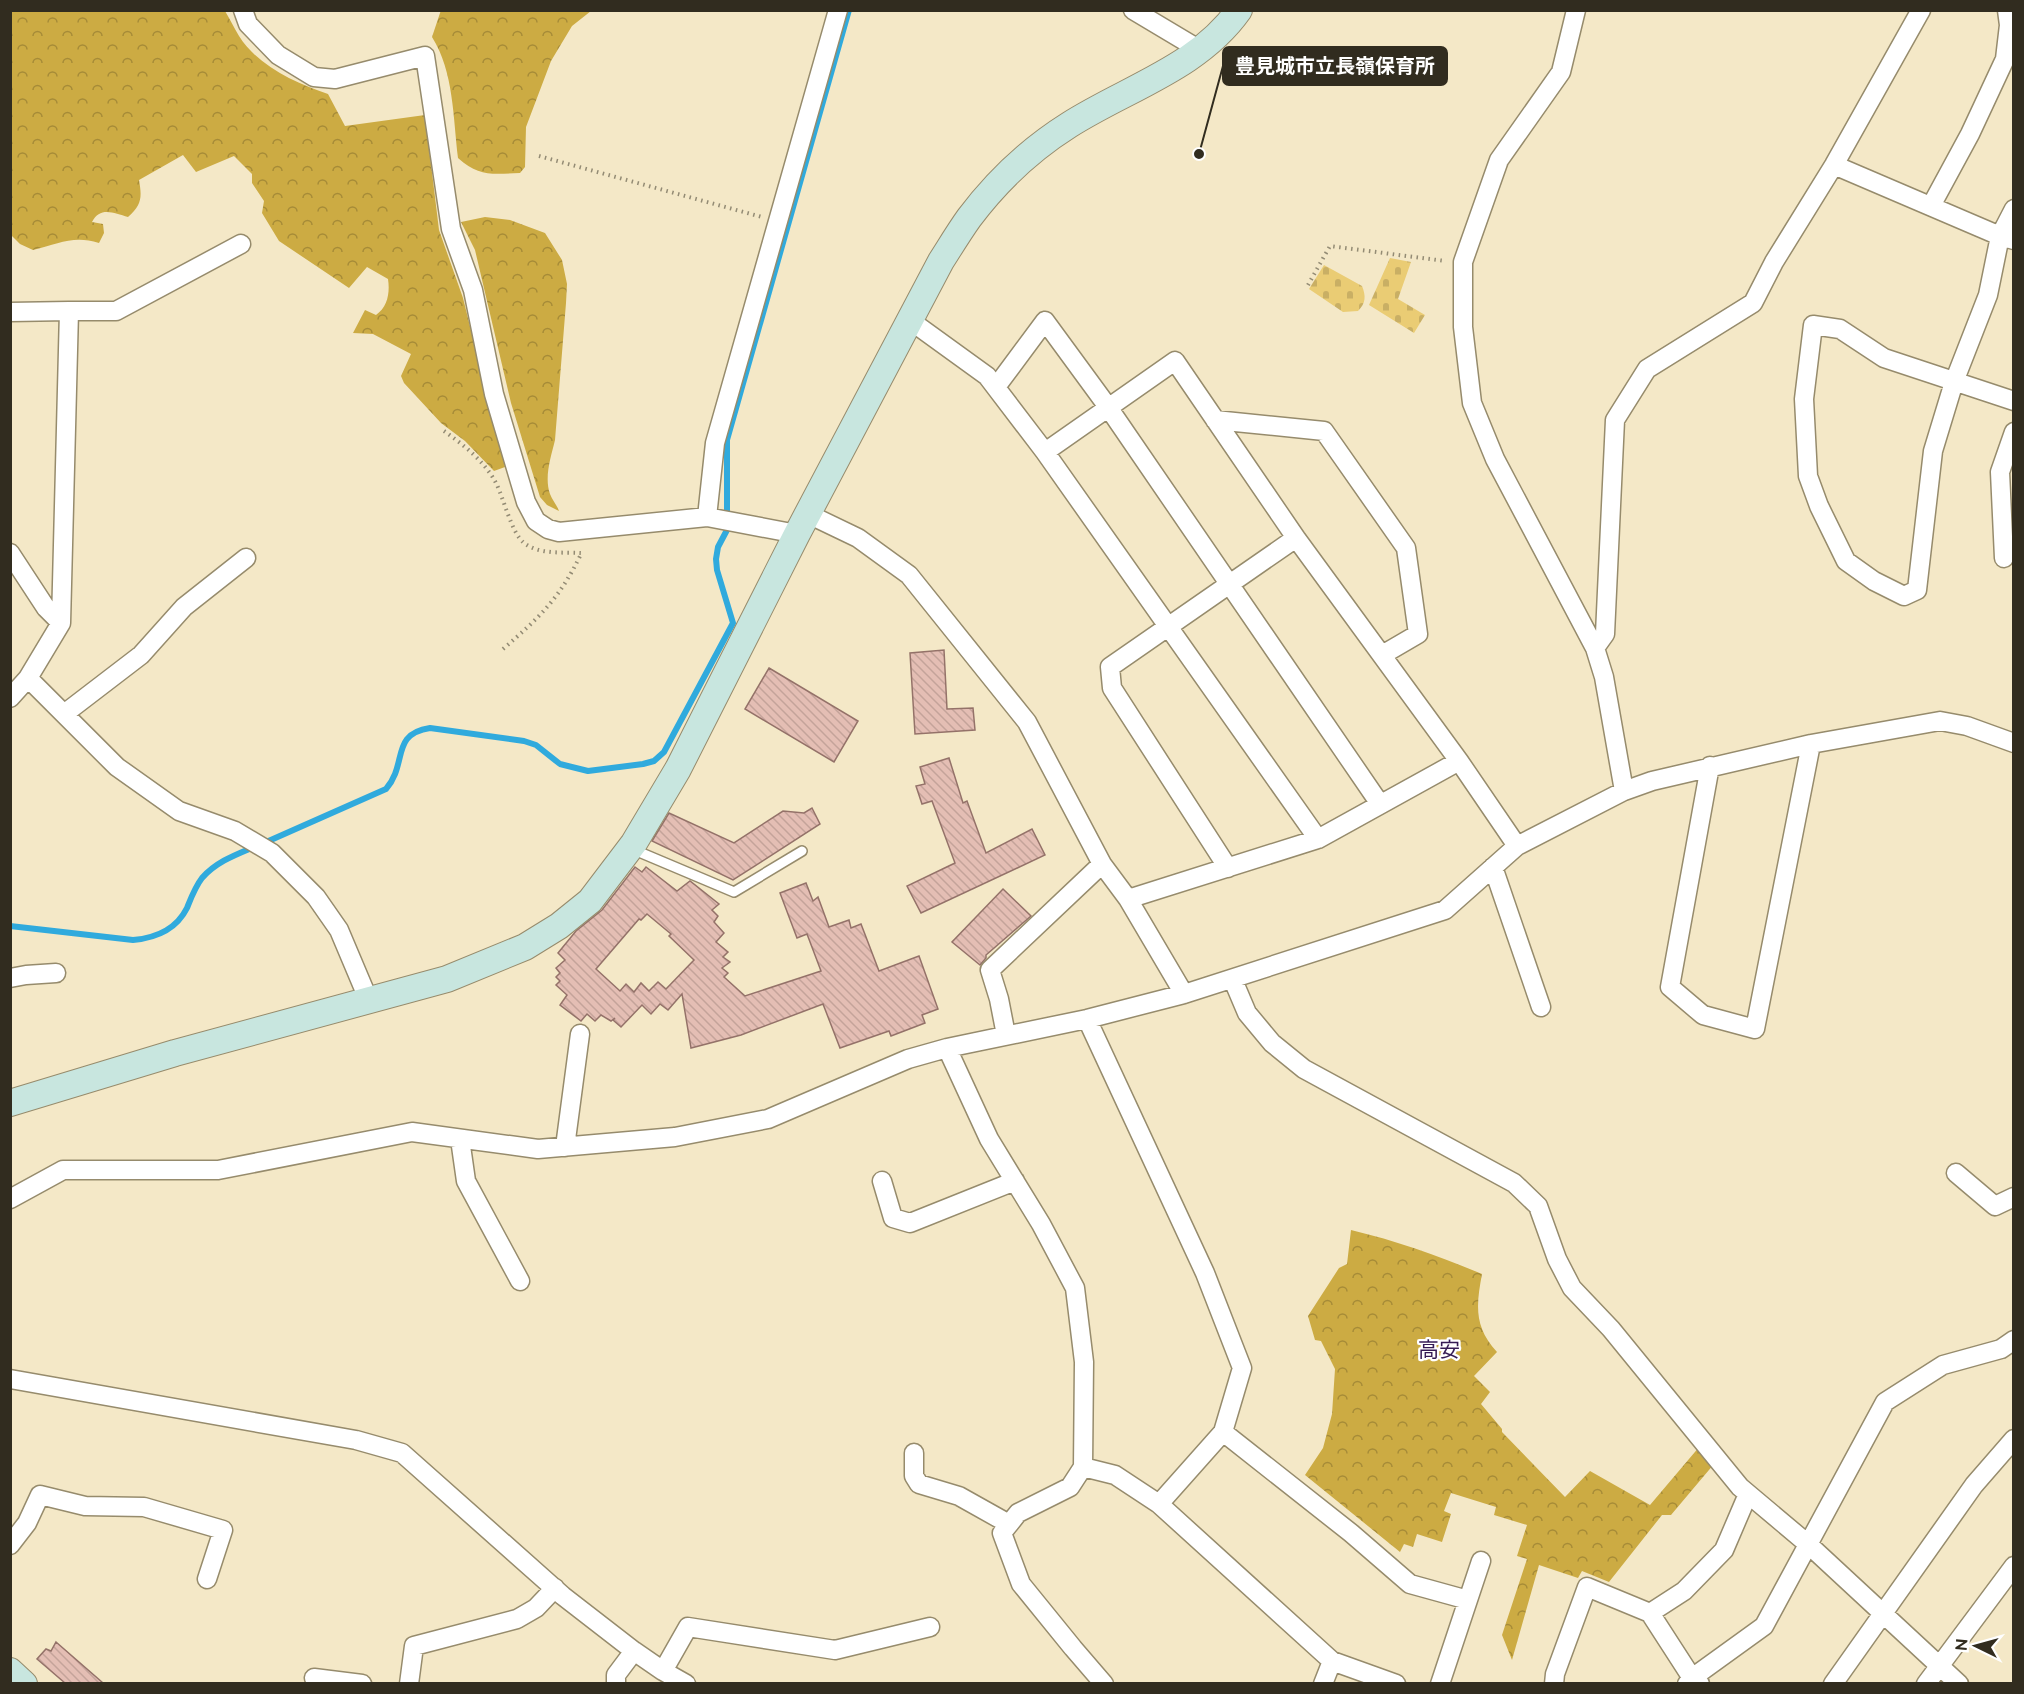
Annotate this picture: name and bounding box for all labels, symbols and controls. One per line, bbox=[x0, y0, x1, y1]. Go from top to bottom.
callout: 豊見城市立長嶺保育所 bbox=[1223, 47, 1447, 85]
text: 豊見城市立長嶺保育所 bbox=[1235, 54, 1435, 78]
district label: 高安 bbox=[1418, 1337, 1460, 1362]
north arrow bbox=[1946, 1616, 2006, 1676]
text: N bbox=[1952, 1638, 1972, 1652]

